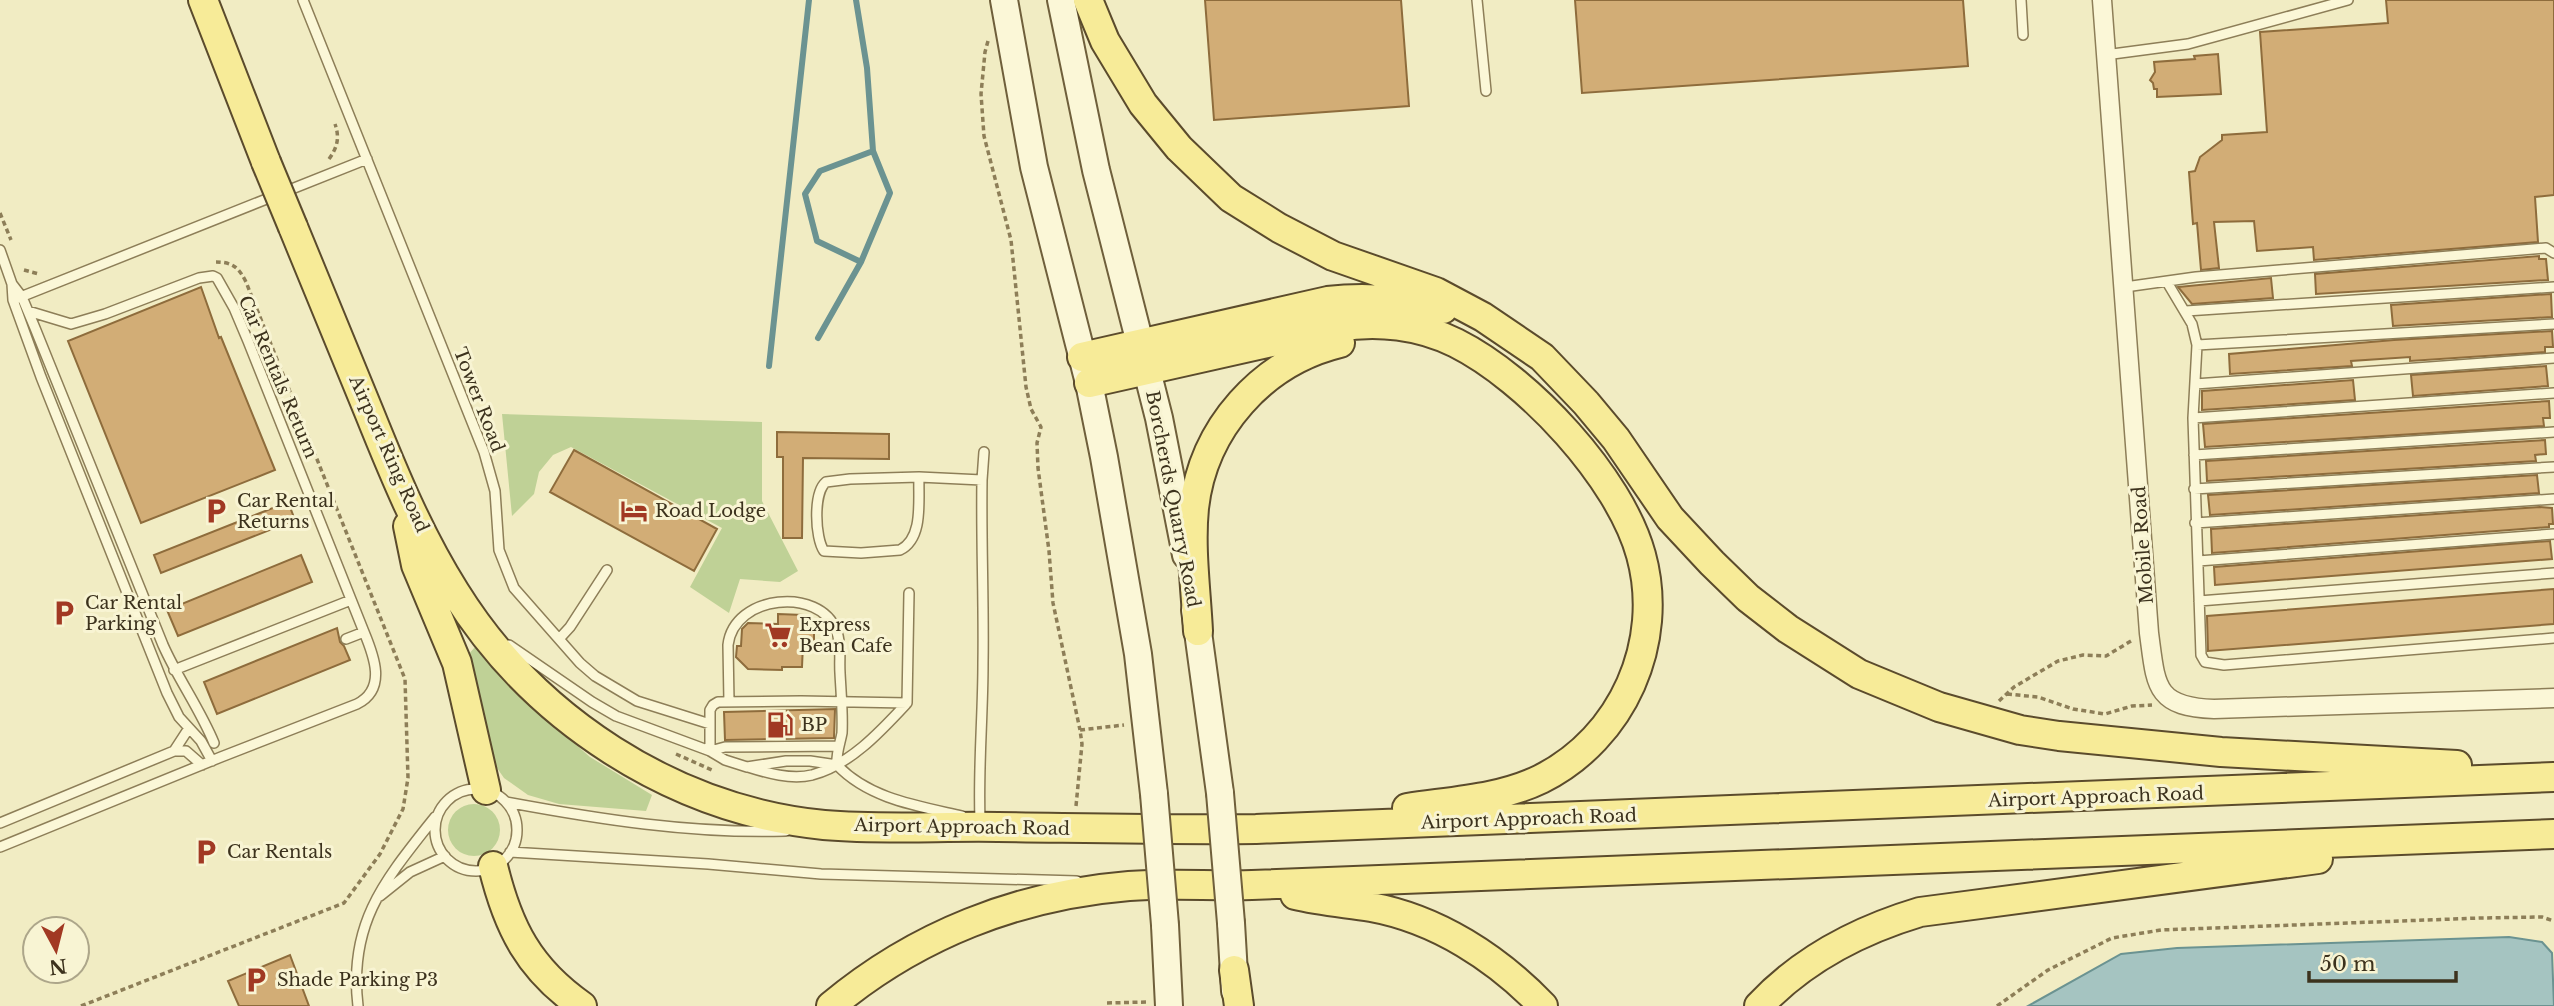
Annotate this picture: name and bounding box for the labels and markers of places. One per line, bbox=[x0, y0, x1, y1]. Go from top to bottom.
place label: Car Rental Returns bbox=[237, 490, 334, 533]
parking icon: Car Rental Returns bbox=[201, 496, 231, 526]
hotel icon: Road Lodge bbox=[619, 496, 649, 526]
place label: Road Lodge bbox=[655, 500, 766, 522]
place label: Car Rental Parking bbox=[85, 592, 182, 635]
parking icon: Car Rental Parking bbox=[49, 598, 79, 628]
place label: Express Bean Cafe bbox=[799, 614, 893, 657]
supermarket icon: Express Bean Cafe bbox=[763, 620, 793, 650]
fuel station icon: BP bbox=[765, 710, 795, 740]
place label: BP bbox=[801, 714, 827, 736]
parking icon: Car Rentals bbox=[191, 837, 221, 867]
place label: Car Rentals bbox=[227, 841, 332, 863]
parking icon: Shade Parking P3 bbox=[241, 965, 271, 995]
place label: Shade Parking P3 bbox=[277, 969, 438, 991]

